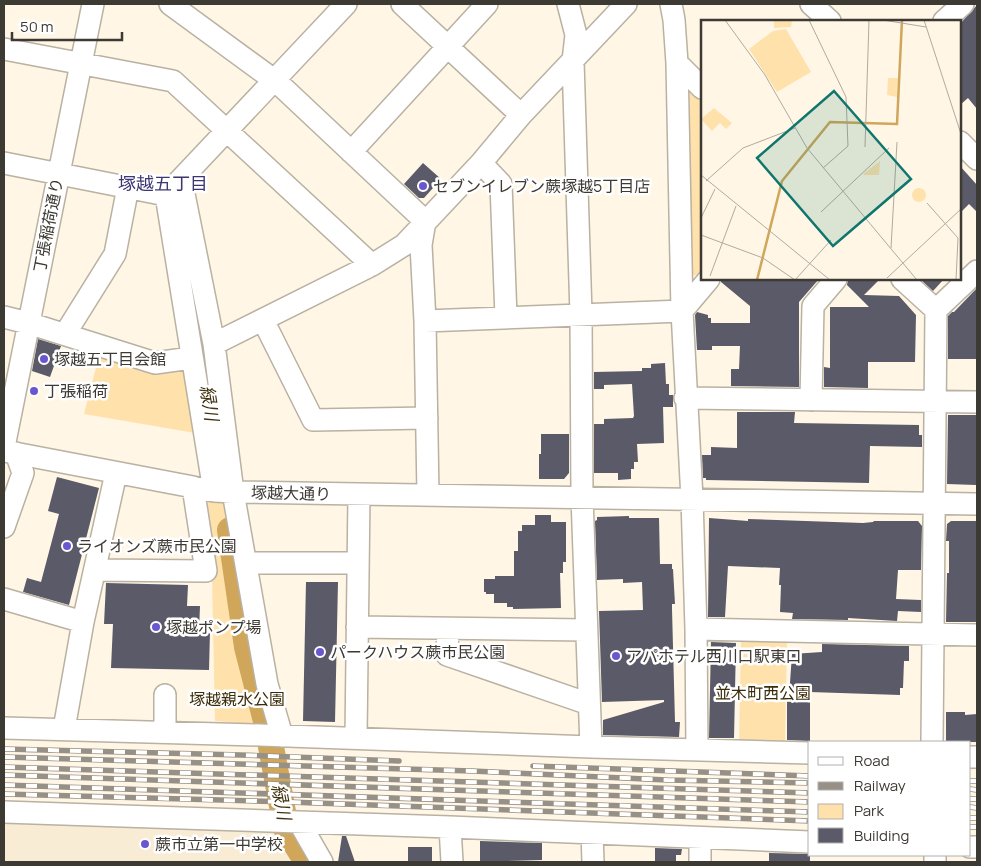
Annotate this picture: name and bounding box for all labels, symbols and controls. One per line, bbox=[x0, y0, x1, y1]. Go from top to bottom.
scale bar bbox=[12, 10, 122, 42]
text: 50 m bbox=[20, 16, 54, 37]
inset map bbox=[701, 20, 961, 280]
district label: 塚越五丁目 bbox=[118, 171, 208, 195]
place label: セブンイレブン蕨塚越5丁目店 bbox=[433, 175, 650, 197]
street label: 丁張稲荷通り bbox=[28, 176, 68, 274]
marker: セブンイレブン蕨塚越5丁目店 bbox=[417, 180, 429, 192]
place label: 塚越五丁目会館 bbox=[54, 348, 166, 370]
marker: 塚越五丁目会館 bbox=[38, 353, 50, 365]
place label: 丁張稲荷 bbox=[44, 380, 108, 402]
water label: 緑川 bbox=[195, 383, 225, 424]
marker: 丁張稲荷 bbox=[28, 385, 40, 397]
street label: 塚越大通り bbox=[251, 481, 331, 505]
place label: ライオンズ蕨市民公園 bbox=[77, 535, 237, 557]
marker: ライオンズ蕨市民公園 bbox=[61, 540, 73, 552]
place label: 塚越ポンプ場 bbox=[166, 616, 262, 638]
marker: 塚越ポンプ場 bbox=[150, 621, 162, 633]
place label: パークハウス蕨市民公園 bbox=[330, 641, 505, 663]
place label: アパホテル西川口駅東口 bbox=[626, 645, 802, 667]
marker: パークハウス蕨市民公園 bbox=[314, 646, 326, 658]
marker: アパホテル西川口駅東口 bbox=[610, 650, 622, 662]
park label: 並木町西公園 bbox=[715, 682, 811, 704]
park label: 塚越親水公園 bbox=[189, 688, 285, 710]
legend bbox=[808, 741, 971, 856]
text: Road bbox=[854, 750, 890, 771]
text: Railway bbox=[854, 775, 906, 796]
water label: 緑川 bbox=[267, 782, 298, 824]
text: Park bbox=[854, 800, 884, 821]
text: Building bbox=[854, 825, 909, 846]
place label: 蕨市立第一中学校 bbox=[155, 833, 283, 855]
marker: 蕨市立第一中学校 bbox=[139, 838, 151, 850]

